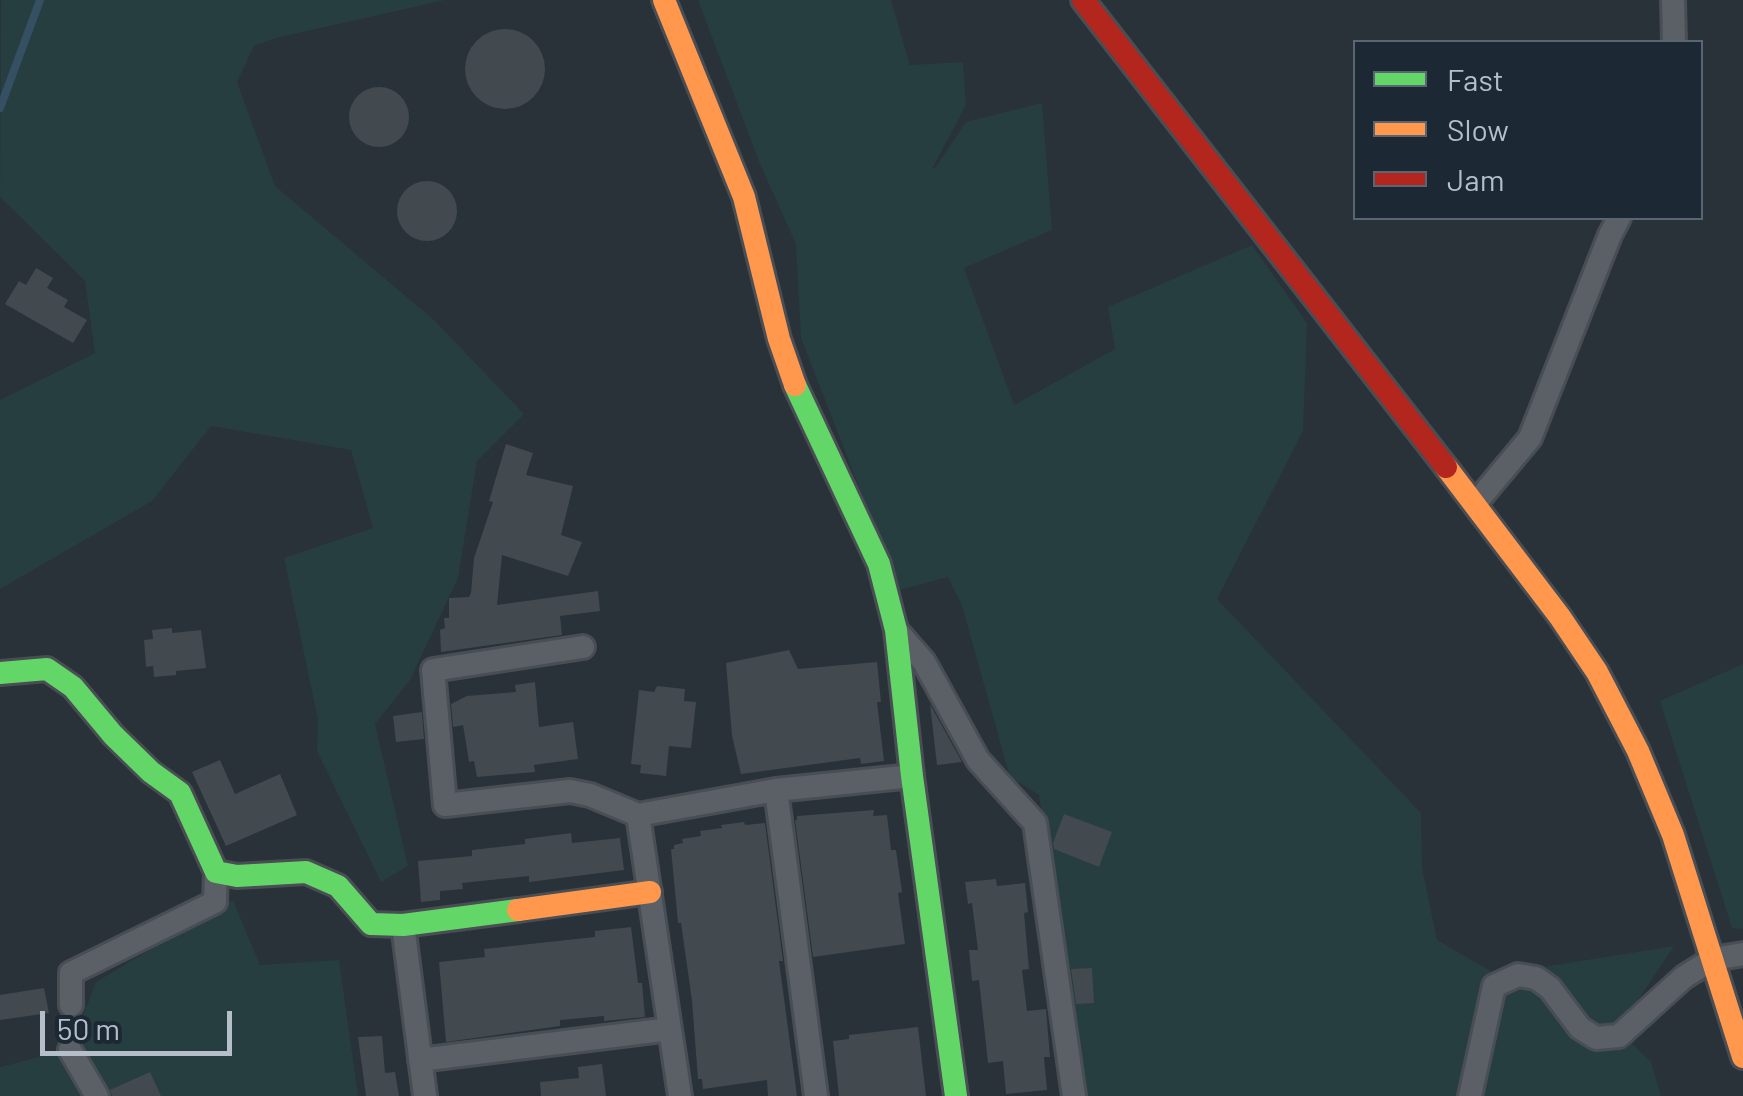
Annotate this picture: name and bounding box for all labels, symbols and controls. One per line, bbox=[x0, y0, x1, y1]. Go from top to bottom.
legend bbox=[1353, 40, 1703, 220]
text: Fast bbox=[1447, 61, 1504, 97]
text: Slow bbox=[1447, 111, 1509, 147]
text: Jam bbox=[1447, 161, 1504, 197]
scale bar bbox=[45, 991, 238, 1053]
text: 50 m bbox=[57, 1010, 120, 1046]

